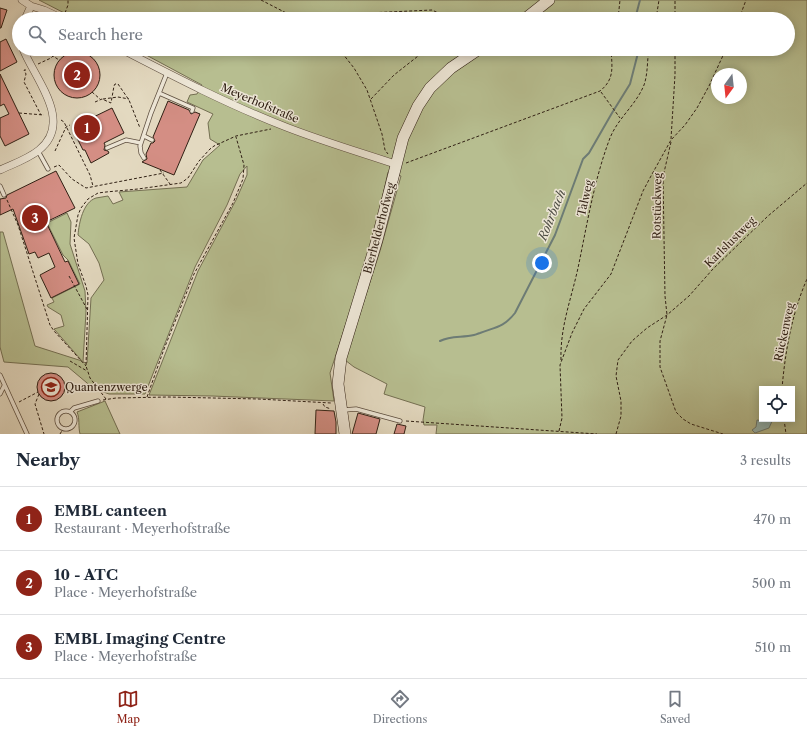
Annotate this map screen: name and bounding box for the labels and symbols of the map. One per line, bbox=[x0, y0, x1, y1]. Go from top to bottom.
pin: 2 bbox=[64, 60, 90, 90]
north arrow bbox=[711, 68, 747, 104]
street label: Meyerhofstraße bbox=[219, 80, 301, 126]
pin: 1 bbox=[74, 113, 100, 143]
street label: Rotstückweg bbox=[649, 172, 665, 239]
street label: Talweg bbox=[574, 178, 596, 218]
street label: Bierhelderhofweg bbox=[360, 181, 398, 275]
water label: Rohrbach bbox=[534, 187, 569, 243]
pin: 3 bbox=[22, 203, 48, 233]
street label: Karlslustweg bbox=[702, 213, 759, 270]
your location bbox=[532, 253, 552, 273]
street label: Rückenweg bbox=[771, 301, 797, 363]
school or university icon: Quantenzwerge bbox=[40, 376, 62, 398]
place label: Quantenzwerge bbox=[65, 380, 148, 394]

